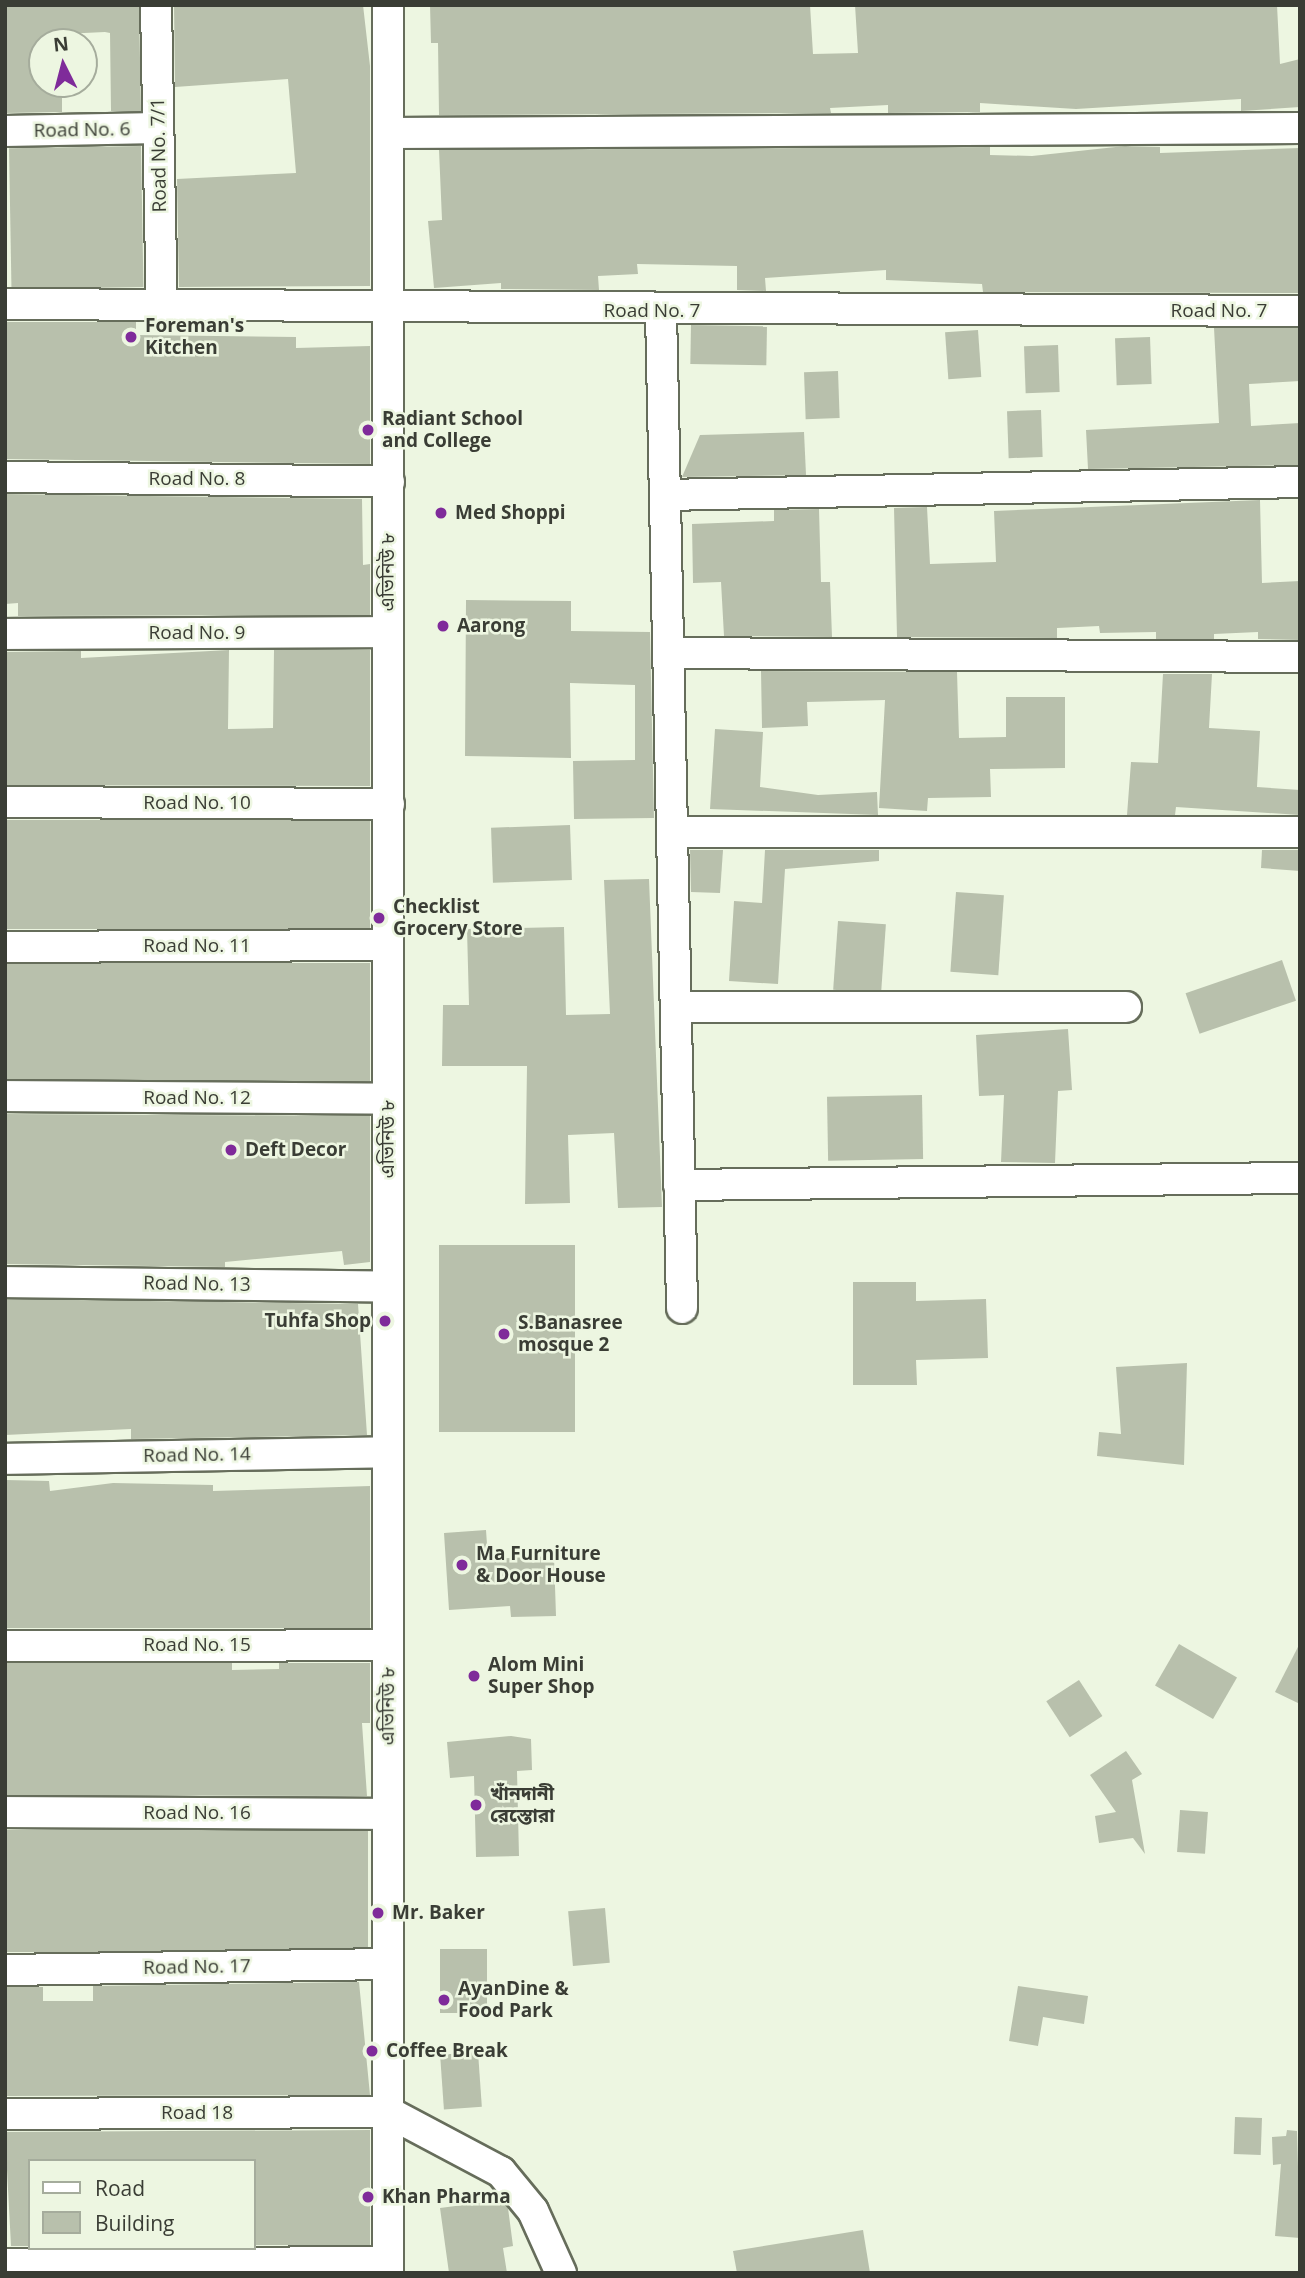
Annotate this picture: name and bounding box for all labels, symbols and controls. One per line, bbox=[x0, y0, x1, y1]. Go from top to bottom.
north arrow bbox=[28, 28, 98, 98]
text: N bbox=[52, 30, 70, 58]
street label: Road No. 7/1 bbox=[147, 97, 171, 213]
street label: Road No. 6 bbox=[33, 118, 131, 142]
street label: Road No. 7 bbox=[604, 300, 700, 322]
street label: Road No. 7 bbox=[1171, 300, 1267, 322]
place label: Foreman's Kitchen bbox=[145, 315, 244, 359]
marker: Foreman's Kitchen bbox=[123, 329, 139, 345]
place label: Radiant School and College bbox=[382, 408, 523, 452]
marker: Radiant School and College bbox=[360, 422, 376, 438]
street label: Road No. 8 bbox=[149, 468, 245, 490]
place label: Med Shoppi bbox=[455, 502, 566, 524]
marker: Med Shoppi bbox=[433, 505, 449, 521]
street label: এভিনিউ ৮ bbox=[377, 533, 399, 611]
place label: Aarong bbox=[457, 615, 525, 637]
marker: Aarong bbox=[435, 618, 451, 634]
street label: Road No. 9 bbox=[149, 622, 245, 644]
street label: Road No. 10 bbox=[143, 792, 251, 814]
place label: Checklist Grocery Store bbox=[393, 896, 523, 940]
marker: Checklist Grocery Store bbox=[371, 910, 387, 926]
street label: Road No. 11 bbox=[143, 935, 251, 957]
street label: Road No. 12 bbox=[143, 1087, 251, 1109]
street label: এভিনিউ ৮ bbox=[377, 1100, 399, 1178]
place label: Deft Decor bbox=[245, 1139, 346, 1161]
marker: Deft Decor bbox=[223, 1142, 239, 1158]
street label: Road No. 13 bbox=[143, 1272, 251, 1296]
place label: Tuhfa Shop bbox=[265, 1310, 371, 1332]
place label: S.Banasree mosque 2 bbox=[518, 1312, 623, 1356]
marker: Tuhfa Shop bbox=[377, 1313, 393, 1329]
marker: S.Banasree mosque 2 bbox=[496, 1326, 512, 1342]
street label: Road No. 14 bbox=[143, 1443, 251, 1467]
place label: Ma Furniture & Door House bbox=[476, 1543, 606, 1587]
marker: Ma Furniture & Door House bbox=[454, 1557, 470, 1573]
street label: Road No. 15 bbox=[143, 1634, 251, 1656]
place label: Alom Mini Super Shop bbox=[488, 1654, 595, 1698]
street label: এভিনিউ ৮ bbox=[377, 1667, 399, 1745]
marker: Alom Mini Super Shop bbox=[466, 1668, 482, 1684]
place label: খাঁনদানী রেস্তোরা bbox=[490, 1783, 555, 1827]
marker: খাঁনদানী রেস্তোরা bbox=[468, 1797, 484, 1813]
street label: Road No. 16 bbox=[143, 1802, 251, 1824]
place label: Mr. Baker bbox=[392, 1902, 485, 1924]
marker: Mr. Baker bbox=[370, 1905, 386, 1921]
street label: Road No. 17 bbox=[143, 1955, 251, 1979]
place label: AyanDine & Food Park bbox=[458, 1978, 569, 2022]
marker: AyanDine & Food Park bbox=[436, 1992, 452, 2008]
place label: Coffee Break bbox=[386, 2040, 508, 2062]
marker: Coffee Break bbox=[364, 2043, 380, 2059]
street label: Road 18 bbox=[161, 2102, 233, 2124]
legend bbox=[28, 2159, 256, 2250]
text: Road bbox=[95, 2174, 145, 2202]
place label: Khan Pharma bbox=[382, 2186, 511, 2208]
marker: Khan Pharma bbox=[360, 2189, 376, 2205]
text: Building bbox=[95, 2209, 174, 2237]

